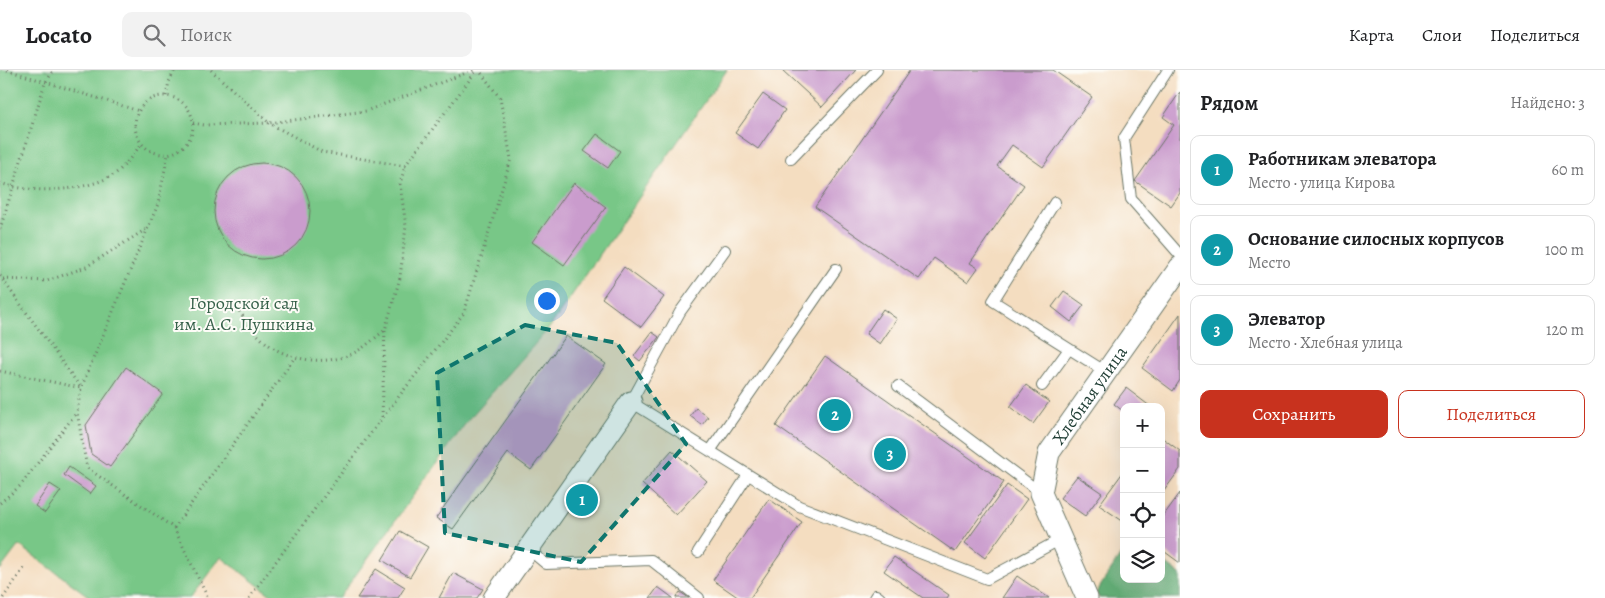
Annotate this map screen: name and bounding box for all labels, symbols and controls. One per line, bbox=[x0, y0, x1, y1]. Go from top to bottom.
search box bbox=[122, 12, 472, 57]
text: Locato bbox=[25, 19, 92, 51]
icon: search bbox=[140, 21, 168, 49]
text: Поиск bbox=[180, 22, 232, 48]
text: Карта bbox=[1349, 23, 1394, 47]
text: Слои bbox=[1422, 23, 1462, 47]
text: Поделиться bbox=[1490, 23, 1580, 47]
text: Рядом bbox=[1200, 89, 1258, 117]
text: Найдено: 3 bbox=[1510, 92, 1585, 114]
text: Работникам элеватора bbox=[1248, 146, 1437, 172]
text: 1 bbox=[1214, 159, 1220, 181]
text: 60 m bbox=[1552, 159, 1584, 181]
text: Место · улица Кирова bbox=[1248, 172, 1395, 194]
text: Основание силосных корпусов bbox=[1248, 226, 1504, 252]
text: 2 bbox=[1213, 239, 1221, 261]
text: 100 m bbox=[1545, 239, 1584, 261]
text: Место bbox=[1248, 252, 1291, 274]
your location bbox=[534, 288, 560, 314]
park label: Городской сад им. А.С. Пушкина bbox=[174, 291, 315, 336]
text: Элеватор bbox=[1248, 306, 1325, 332]
text: 3 bbox=[1214, 319, 1220, 341]
text: 120 m bbox=[1546, 319, 1584, 341]
text: Место · Хлебная улица bbox=[1248, 332, 1403, 354]
street label: Хлебная улица bbox=[1047, 341, 1133, 449]
button: Сохранить bbox=[1200, 390, 1388, 438]
button: Поделиться bbox=[1398, 390, 1585, 438]
pin: 2 bbox=[819, 396, 851, 434]
map controls bbox=[1120, 403, 1165, 583]
button: + bbox=[1120, 403, 1165, 448]
pin: 3 bbox=[874, 435, 906, 473]
button: − bbox=[1120, 448, 1165, 493]
pin: 1 bbox=[566, 481, 598, 519]
button: locate bbox=[1120, 493, 1165, 538]
button: layers bbox=[1120, 538, 1165, 583]

